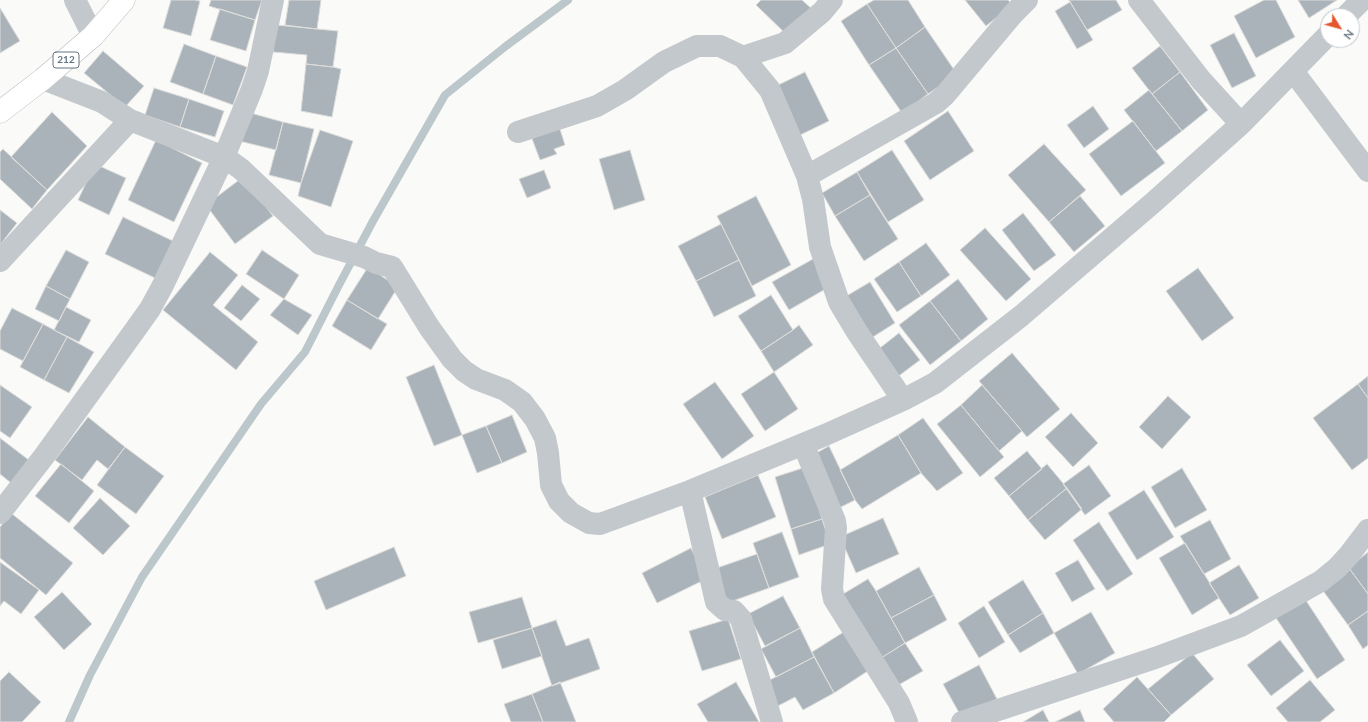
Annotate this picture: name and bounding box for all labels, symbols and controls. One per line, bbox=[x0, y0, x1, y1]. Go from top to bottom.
north arrow bbox=[1320, 8, 1360, 48]
text: N bbox=[1341, 28, 1357, 42]
road number: 212 bbox=[53, 52, 79, 68]

